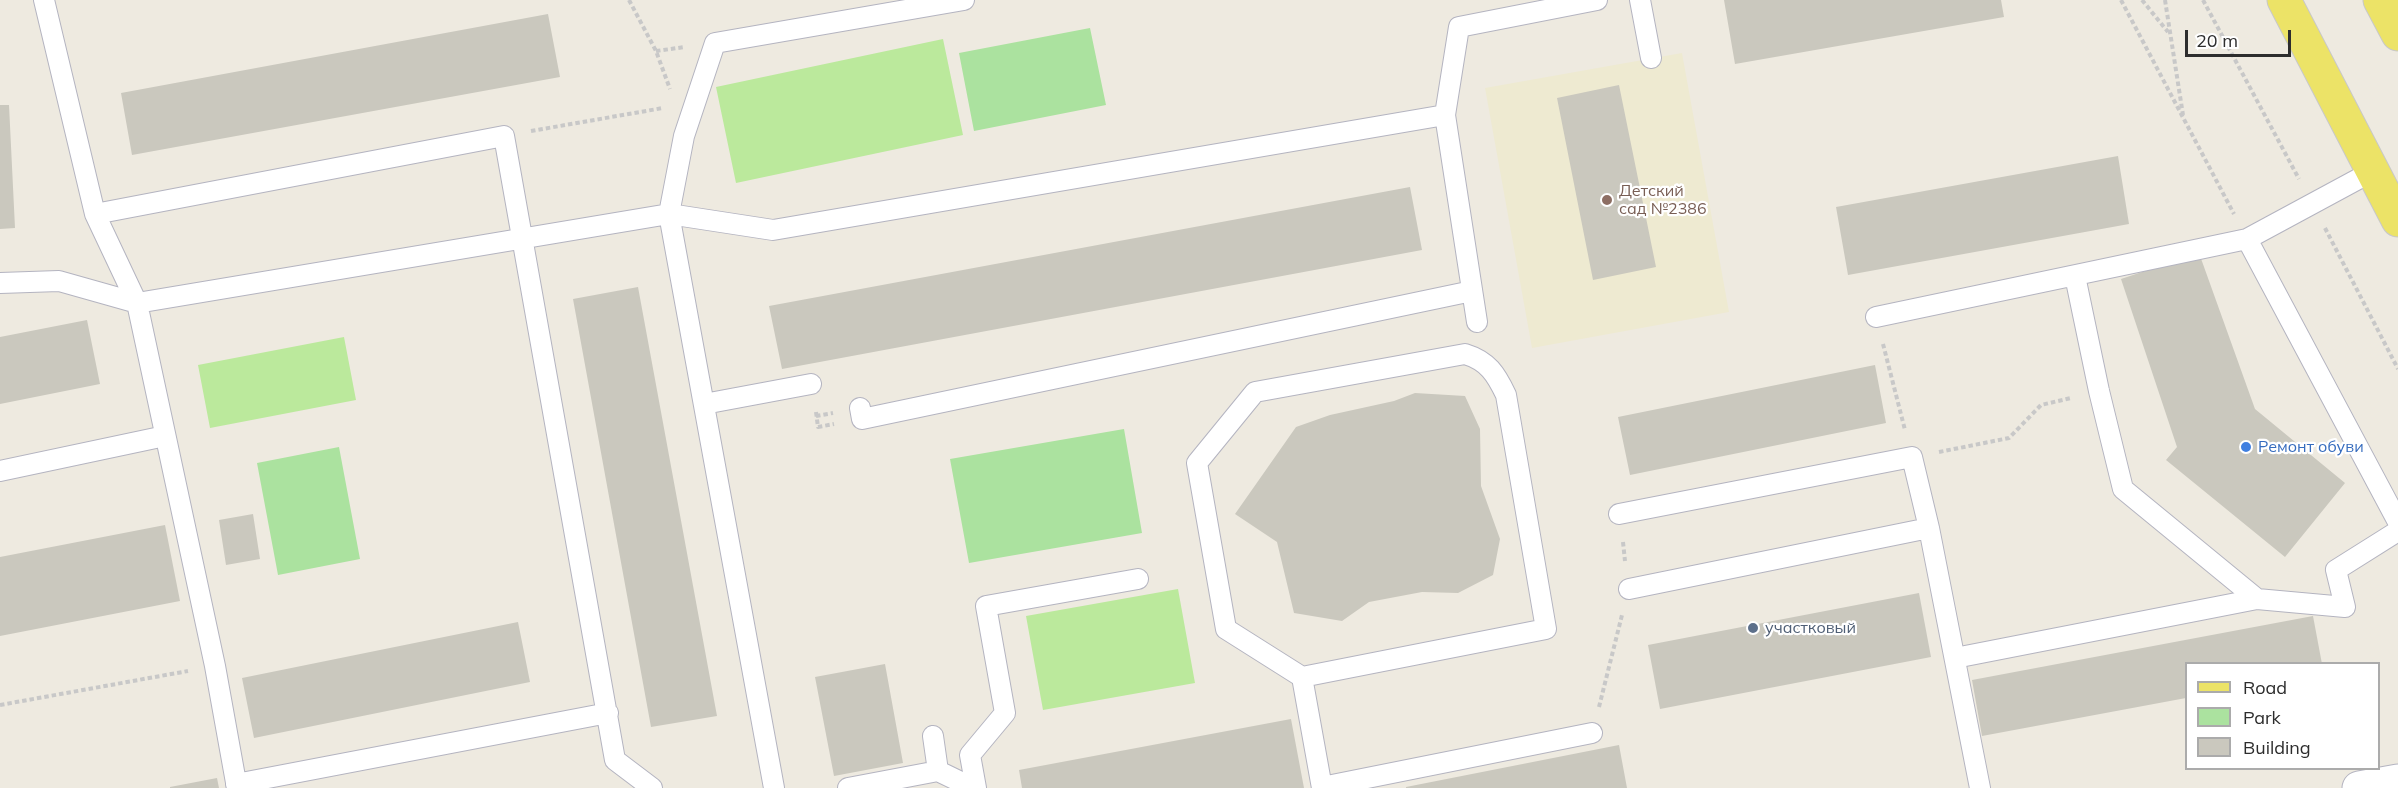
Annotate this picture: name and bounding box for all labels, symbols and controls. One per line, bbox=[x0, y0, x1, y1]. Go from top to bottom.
scale bar bbox=[2188, 18, 2294, 56]
text: 20 m bbox=[2196, 29, 2238, 52]
place label: Детский сад №2386 bbox=[1619, 181, 1707, 219]
marker: Детский сад №2386 bbox=[1600, 193, 1614, 207]
place label: Ремонт обуви bbox=[2258, 437, 2364, 457]
marker: Ремонт обуви bbox=[2239, 440, 2253, 454]
place label: участковый bbox=[1765, 618, 1856, 638]
marker: участковый bbox=[1746, 621, 1760, 635]
legend bbox=[2185, 662, 2380, 770]
text: Road bbox=[2243, 676, 2287, 699]
text: Park bbox=[2243, 706, 2281, 729]
text: Building bbox=[2243, 736, 2311, 759]

